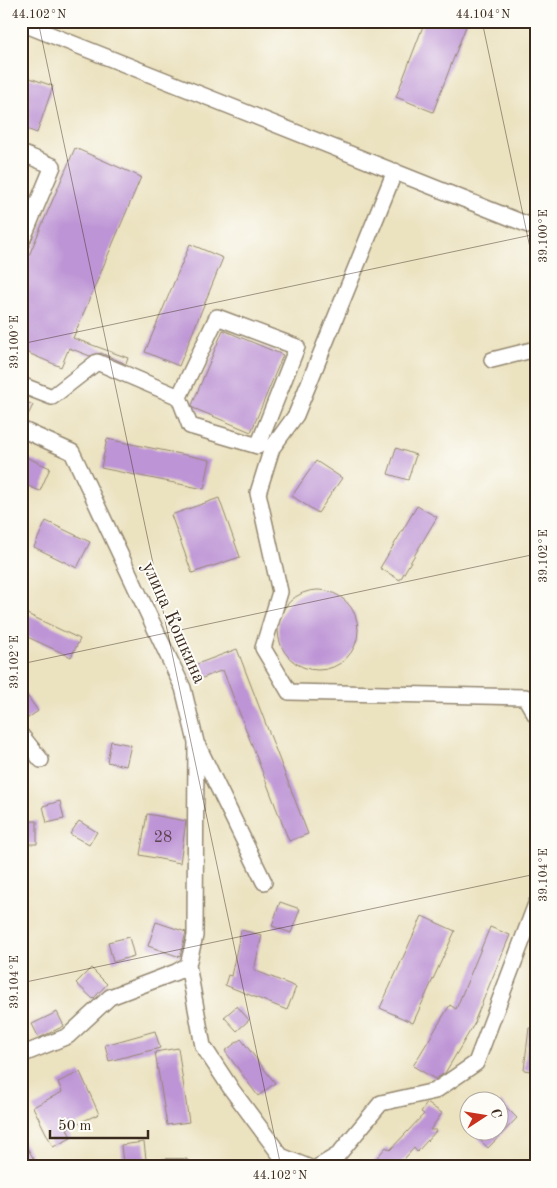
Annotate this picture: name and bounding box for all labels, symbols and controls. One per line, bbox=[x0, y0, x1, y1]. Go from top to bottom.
text: 44.102°N bbox=[12, 9, 66, 21]
text: 44.104°N bbox=[456, 9, 510, 21]
text: 39.100°E bbox=[538, 209, 550, 263]
text: 39.100°E bbox=[9, 315, 21, 369]
text: 39.102°E bbox=[538, 529, 550, 583]
street label: улица Кошкина bbox=[138, 559, 209, 687]
text: 39.102°E bbox=[9, 635, 21, 689]
house number: 28 bbox=[154, 830, 172, 846]
text: 39.104°E bbox=[538, 848, 550, 902]
text: 39.104°E bbox=[9, 955, 21, 1009]
north arrow bbox=[460, 1090, 510, 1140]
scale bar bbox=[50, 1108, 148, 1140]
text: С bbox=[488, 1108, 504, 1119]
text: 50 m bbox=[58, 1119, 92, 1134]
text: 44.102°N bbox=[253, 1170, 307, 1182]

